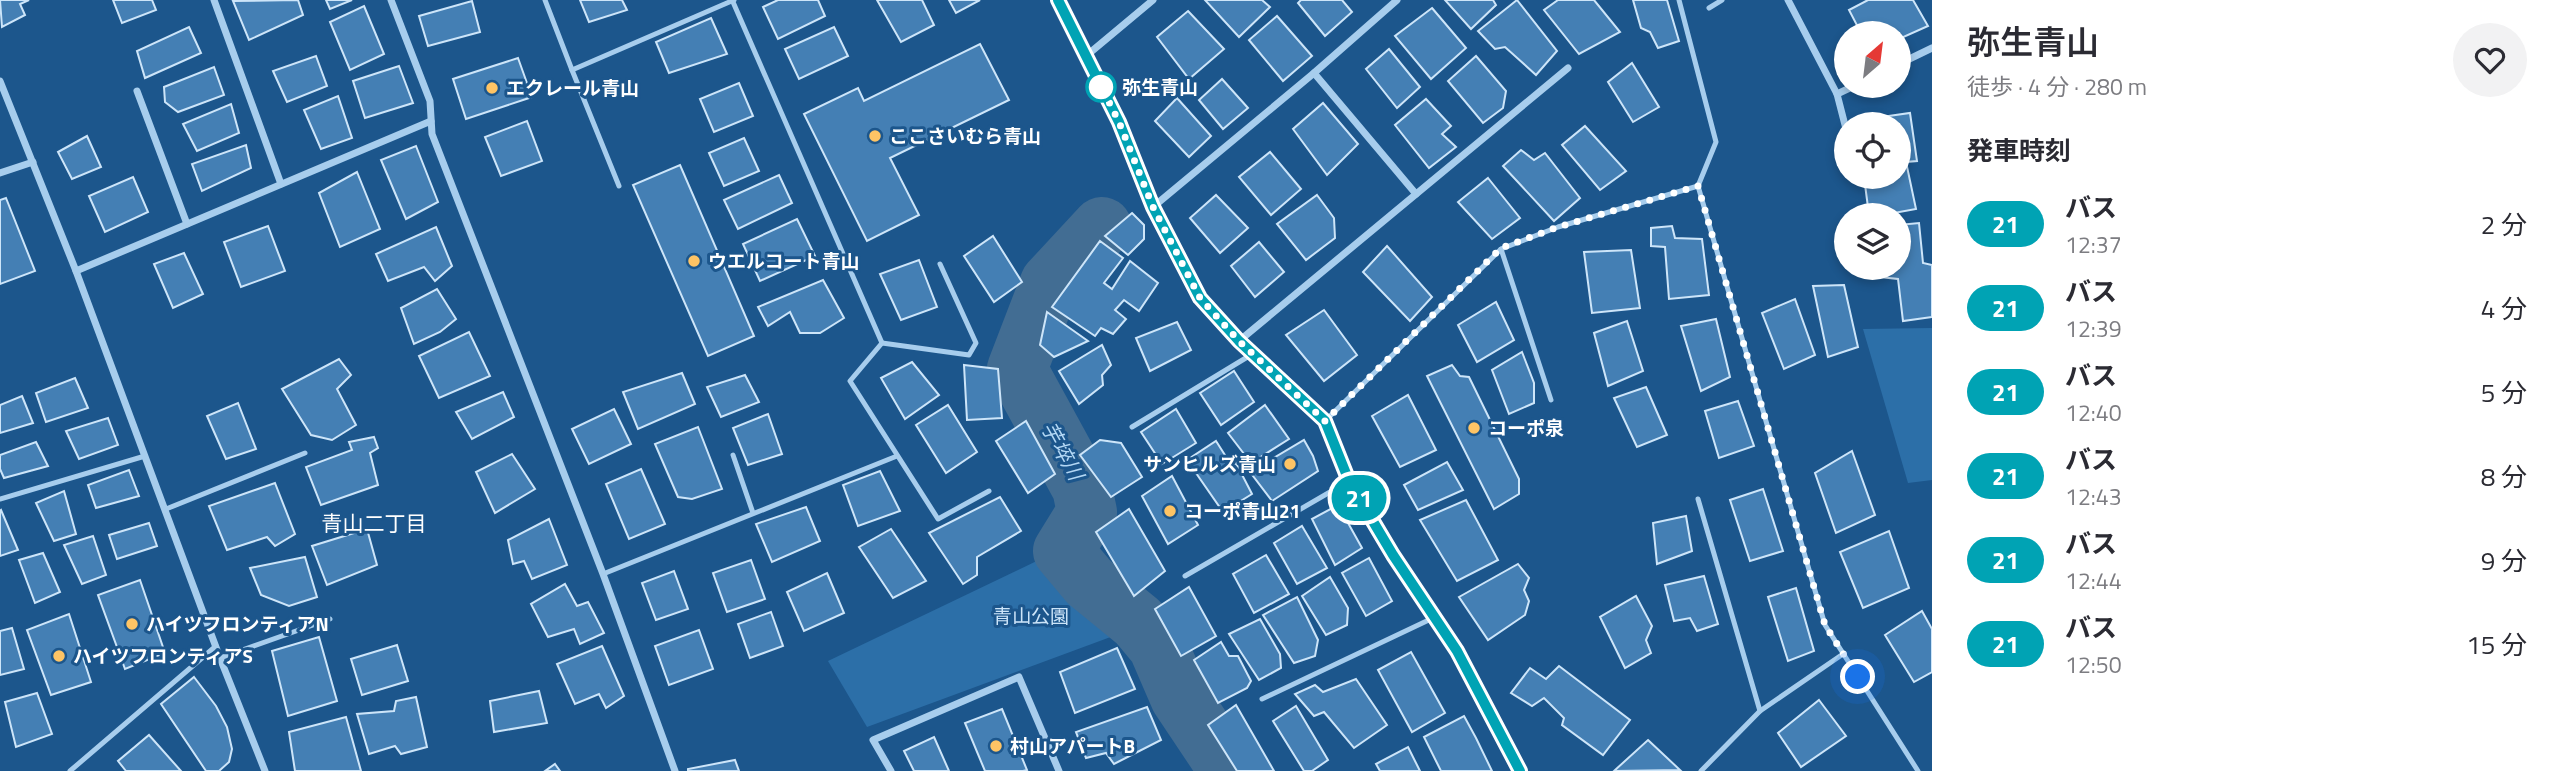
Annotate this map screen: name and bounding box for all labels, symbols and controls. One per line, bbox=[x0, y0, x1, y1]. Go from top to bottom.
text: 弥生青山 bbox=[1967, 17, 2099, 67]
north arrow bbox=[1834, 21, 1911, 98]
map controls bbox=[1834, 21, 1911, 280]
button: heart bbox=[2453, 23, 2527, 97]
text: 徒歩 · 4 分 · 280 m bbox=[1967, 69, 2147, 104]
marker: 弥生青山 bbox=[1086, 72, 1116, 102]
place label: 弥生青山 bbox=[1122, 72, 1198, 101]
place label: エクレール青山 bbox=[506, 73, 639, 102]
marker: エクレール青山 bbox=[484, 80, 500, 96]
button: locate bbox=[1834, 112, 1911, 189]
place label: ここさいむら青山 bbox=[889, 121, 1041, 150]
marker: ここさいむら青山 bbox=[867, 128, 883, 144]
text: 発車時刻 bbox=[1967, 131, 2071, 170]
text: バス bbox=[2065, 188, 2117, 227]
button: layers bbox=[1834, 203, 1911, 280]
text: 2 分 bbox=[2481, 205, 2527, 244]
text: 21 bbox=[1992, 206, 2019, 242]
text: 12:37 bbox=[2065, 227, 2122, 262]
place label: ウエルコート青山 bbox=[708, 246, 860, 275]
marker: ウエルコート青山 bbox=[686, 253, 702, 269]
text: バス bbox=[2065, 272, 2117, 311]
text: 4 分 bbox=[2481, 289, 2527, 328]
text: 21 bbox=[1992, 290, 2019, 326]
text: 12:39 bbox=[2065, 311, 2122, 346]
text: バス bbox=[2065, 356, 2117, 395]
text: 5 分 bbox=[2481, 373, 2527, 412]
text: 21 bbox=[1992, 374, 2019, 410]
text: 12:40 bbox=[2065, 395, 2122, 430]
place label: コーポ泉 bbox=[1488, 413, 1564, 442]
water label: 芋埣川 bbox=[1034, 415, 1093, 488]
marker: コーポ泉 bbox=[1466, 420, 1482, 436]
text: バス bbox=[2065, 440, 2117, 479]
place label: サンヒルズ青山 bbox=[1143, 449, 1276, 478]
marker: サンヒルズ青山 bbox=[1282, 456, 1298, 472]
text: 8 分 bbox=[2481, 457, 2527, 496]
text: 21 bbox=[1992, 458, 2019, 494]
line badge: 21 bbox=[1328, 475, 1390, 521]
text: 12:43 bbox=[2065, 479, 2122, 514]
text: 21 bbox=[1346, 480, 1372, 516]
place label: コーポ青山21 bbox=[1184, 496, 1300, 525]
marker: コーポ青山21 bbox=[1162, 503, 1178, 519]
district label: 青山二丁目 bbox=[322, 507, 427, 539]
text: バス bbox=[2065, 524, 2117, 563]
text: 9 分 bbox=[2481, 541, 2527, 580]
text: 21 bbox=[1992, 542, 2019, 578]
text: 12:44 bbox=[2065, 563, 2122, 598]
park label: 青山公園 bbox=[993, 601, 1069, 630]
text: バス bbox=[2065, 608, 2117, 647]
place label: ハイツフロンティアN bbox=[146, 609, 329, 638]
marker: ハイツフロンティアN bbox=[124, 616, 140, 632]
text: 15 分 bbox=[2466, 625, 2527, 664]
text: 21 bbox=[1992, 626, 2019, 662]
place label: ハイツフロンティアS bbox=[73, 641, 253, 670]
text: 12:50 bbox=[2065, 647, 2122, 682]
marker: ハイツフロンティアS bbox=[51, 648, 67, 664]
your location bbox=[1840, 659, 1875, 694]
place label: 村山アパートB bbox=[1010, 731, 1135, 760]
marker: 村山アパートB bbox=[988, 738, 1004, 754]

